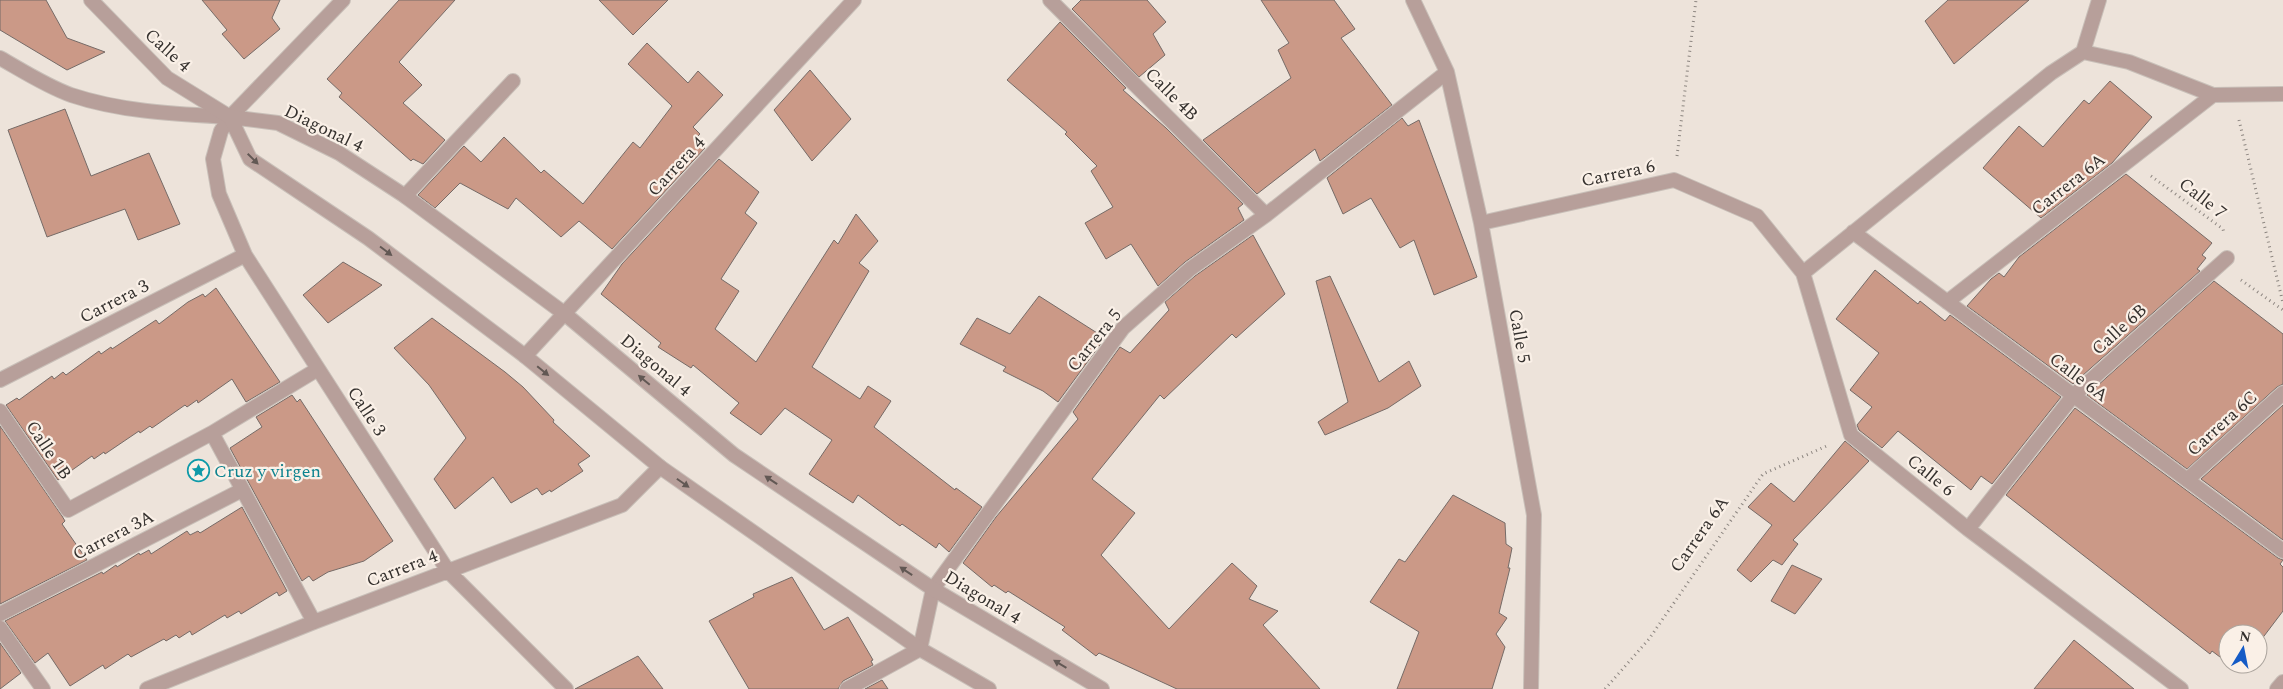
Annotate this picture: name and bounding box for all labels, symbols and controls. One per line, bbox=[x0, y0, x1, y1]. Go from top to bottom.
street label: Calle 4 bbox=[138, 22, 197, 79]
street label: Calle 4B bbox=[1139, 61, 1205, 127]
street label: Diagonal 4 bbox=[279, 98, 368, 159]
street label: Carrera 4 bbox=[641, 130, 712, 203]
street label: Carrera 6A bbox=[2025, 147, 2111, 222]
one-way arrow bbox=[247, 153, 259, 165]
street label: Carrera 6 bbox=[1579, 153, 1657, 194]
street label: Calle 7 bbox=[2173, 171, 2233, 226]
one-way arrow bbox=[379, 246, 392, 257]
street label: Carrera 3 bbox=[75, 273, 154, 330]
street label: Calle 6B bbox=[2086, 297, 2153, 362]
street label: Carrera 5 bbox=[1060, 303, 1128, 378]
street label: Calle 5 bbox=[1501, 307, 1538, 365]
street label: Diagonal 4 bbox=[614, 328, 697, 403]
street label: Calle 6A bbox=[2043, 346, 2114, 409]
one-way arrow bbox=[536, 365, 549, 376]
one-way arrow bbox=[637, 374, 650, 385]
street label: Calle 3 bbox=[340, 381, 393, 442]
street label: Carrera 6C bbox=[2181, 384, 2264, 463]
street label: Calle 1B bbox=[19, 415, 78, 485]
street label: Calle 6 bbox=[1901, 448, 1960, 503]
place label: Cruz y virgen bbox=[214, 458, 321, 485]
place icon: Cruz y virgen bbox=[186, 459, 210, 483]
one-way arrow bbox=[764, 475, 778, 485]
one-way arrow bbox=[677, 478, 690, 488]
street label: Carrera 6A bbox=[1663, 490, 1736, 578]
street label: Carrera 3A bbox=[68, 503, 159, 567]
street label: Carrera 4 bbox=[363, 543, 442, 594]
street label: Diagonal 4 bbox=[939, 564, 1026, 631]
one-way arrow bbox=[899, 566, 912, 576]
north arrow bbox=[2218, 624, 2268, 674]
text: N bbox=[2238, 625, 2253, 648]
one-way arrow bbox=[1053, 660, 1066, 669]

